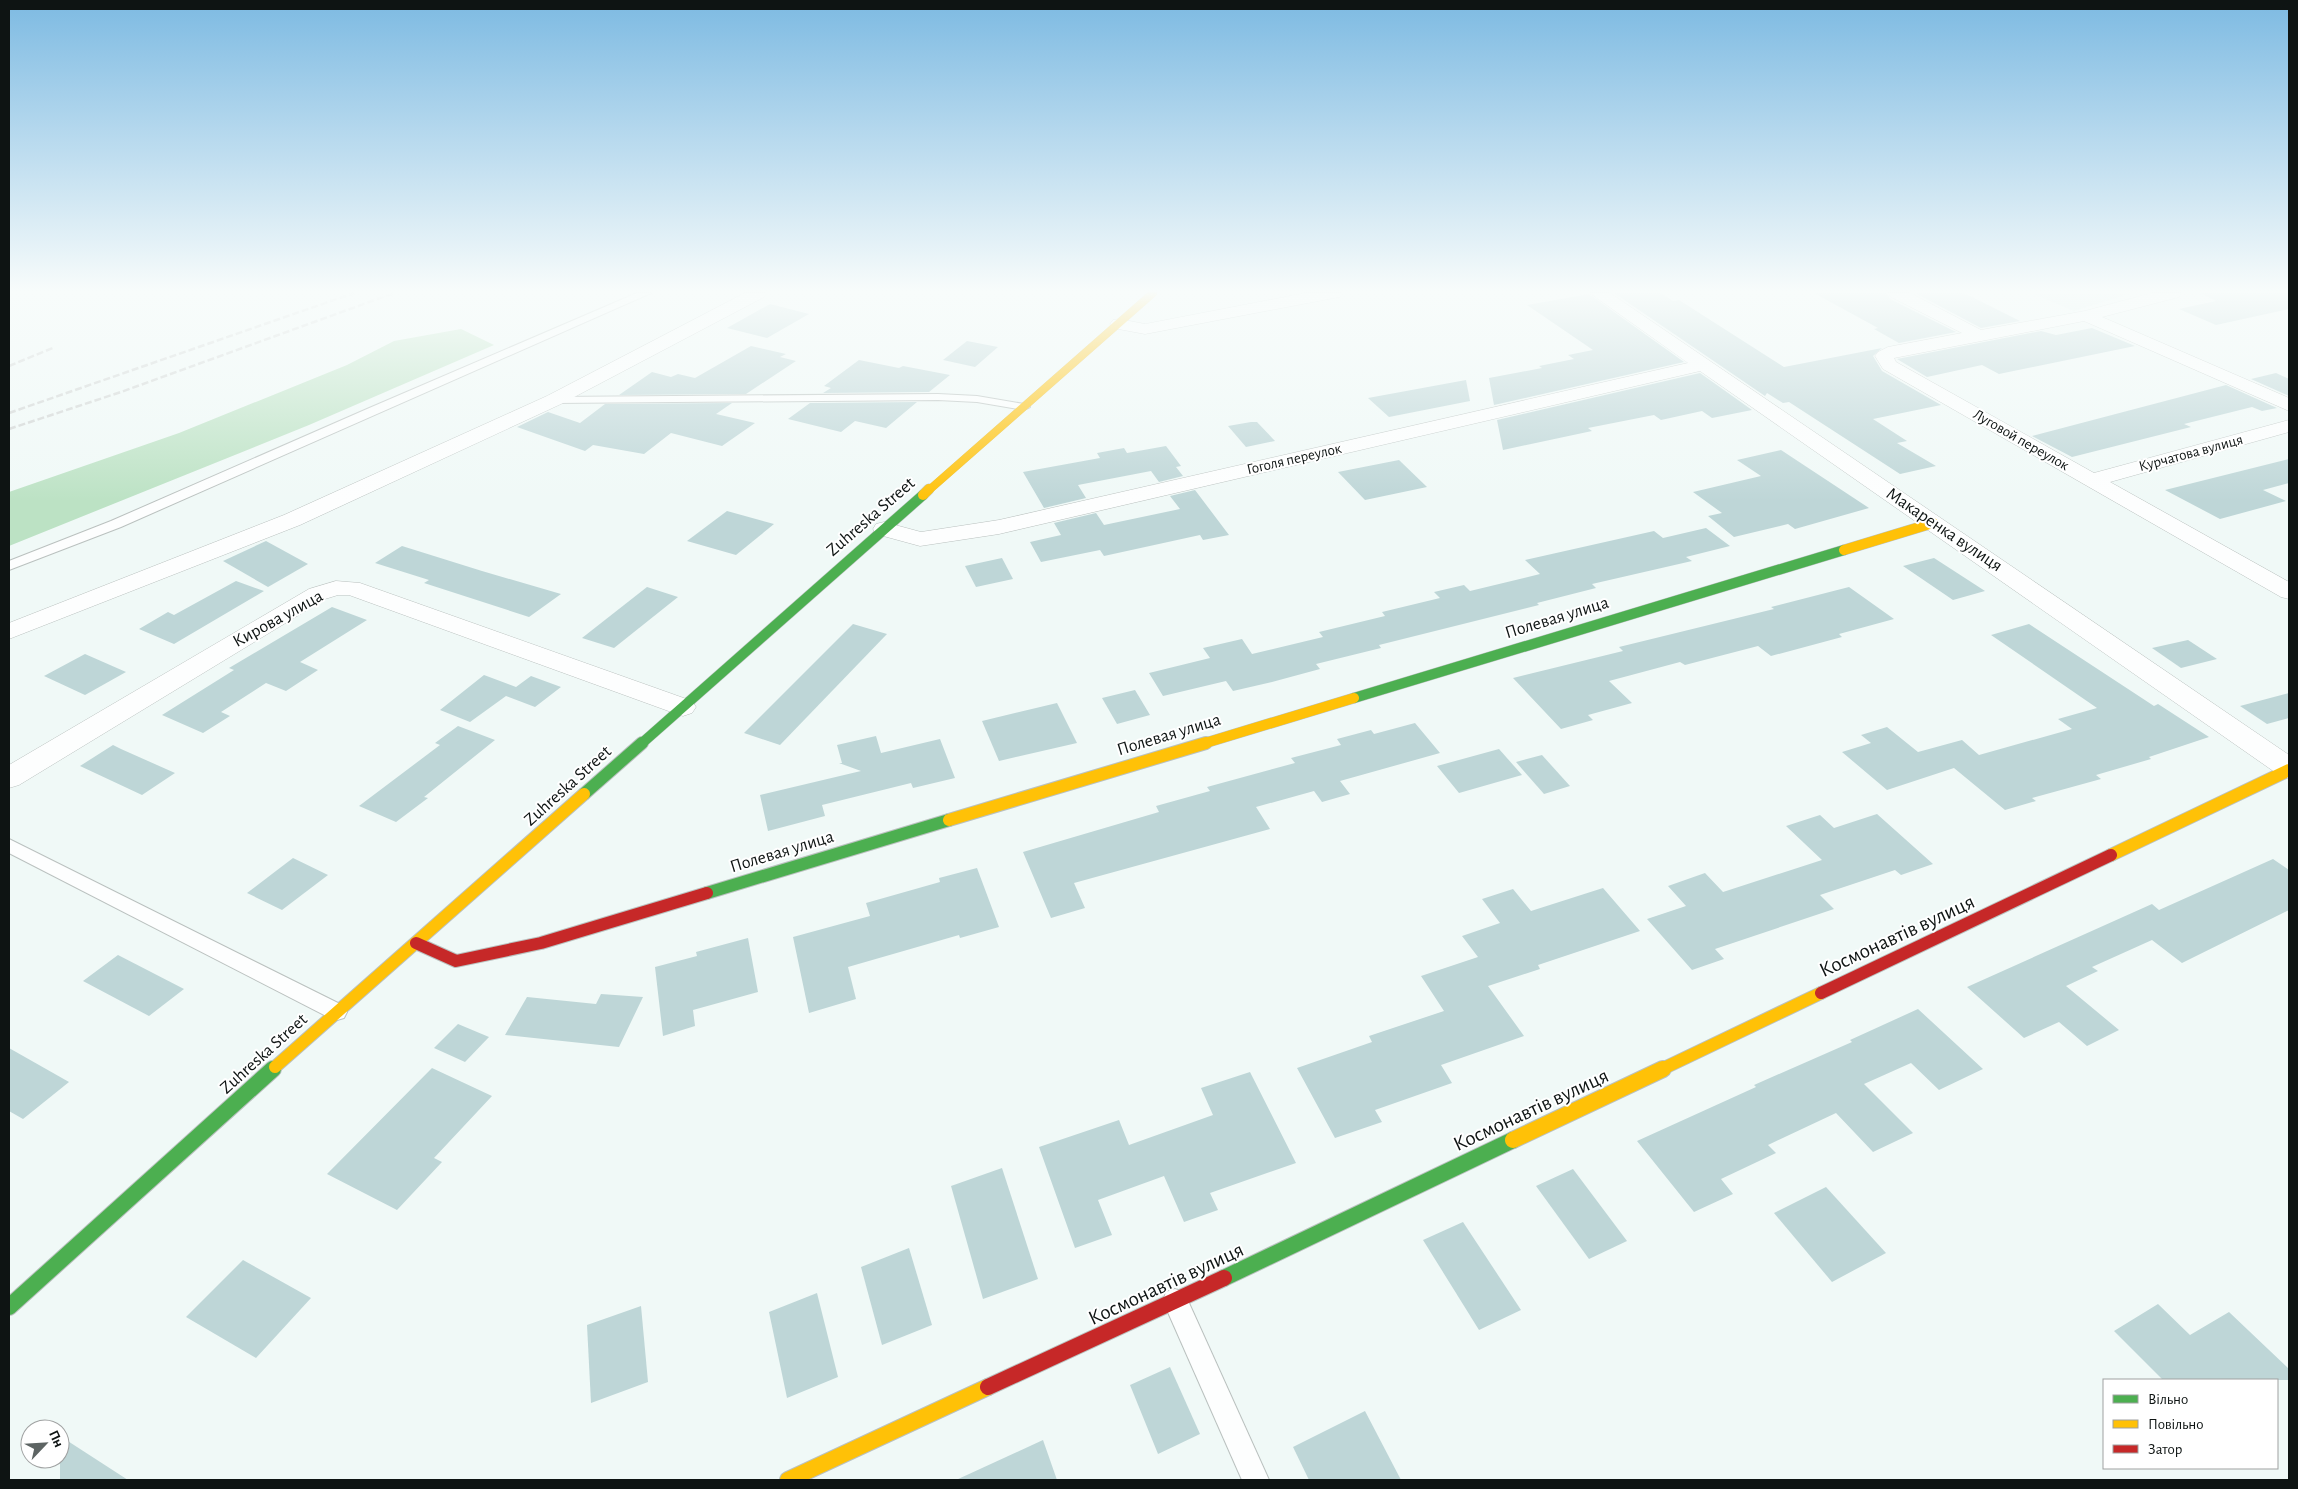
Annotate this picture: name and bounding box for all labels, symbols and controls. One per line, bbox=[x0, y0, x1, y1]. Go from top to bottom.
street label: Луговой переулок bbox=[1971, 407, 2071, 473]
street label: Курчатова вулиця bbox=[2137, 432, 2245, 474]
street label: Гоголя переулок bbox=[1245, 441, 1343, 477]
street label: Zuhreska Street bbox=[824, 474, 919, 560]
street label: Макаренка вулиця bbox=[1883, 485, 2005, 575]
street label: Кирова улица bbox=[230, 587, 326, 651]
street label: Полевая улица bbox=[1503, 594, 1611, 642]
street label: Полевая улица bbox=[1115, 711, 1223, 759]
street label: Zuhreska Street bbox=[521, 742, 615, 829]
street label: Полевая улица bbox=[728, 828, 836, 876]
street label: Космонавтів вулиця bbox=[1816, 891, 1978, 981]
street label: Zuhreska Street bbox=[217, 1010, 311, 1097]
street label: Космонавтів вулиця bbox=[1450, 1065, 1612, 1155]
street label: Космонавтів вулиця bbox=[1085, 1239, 1247, 1329]
legend bbox=[2103, 1379, 2278, 1469]
text: Вільно bbox=[2148, 1392, 2188, 1407]
text: Повільно bbox=[2148, 1417, 2204, 1432]
north arrow bbox=[20, 1419, 70, 1469]
text: Пн bbox=[46, 1428, 66, 1450]
text: Затор bbox=[2148, 1442, 2183, 1457]

